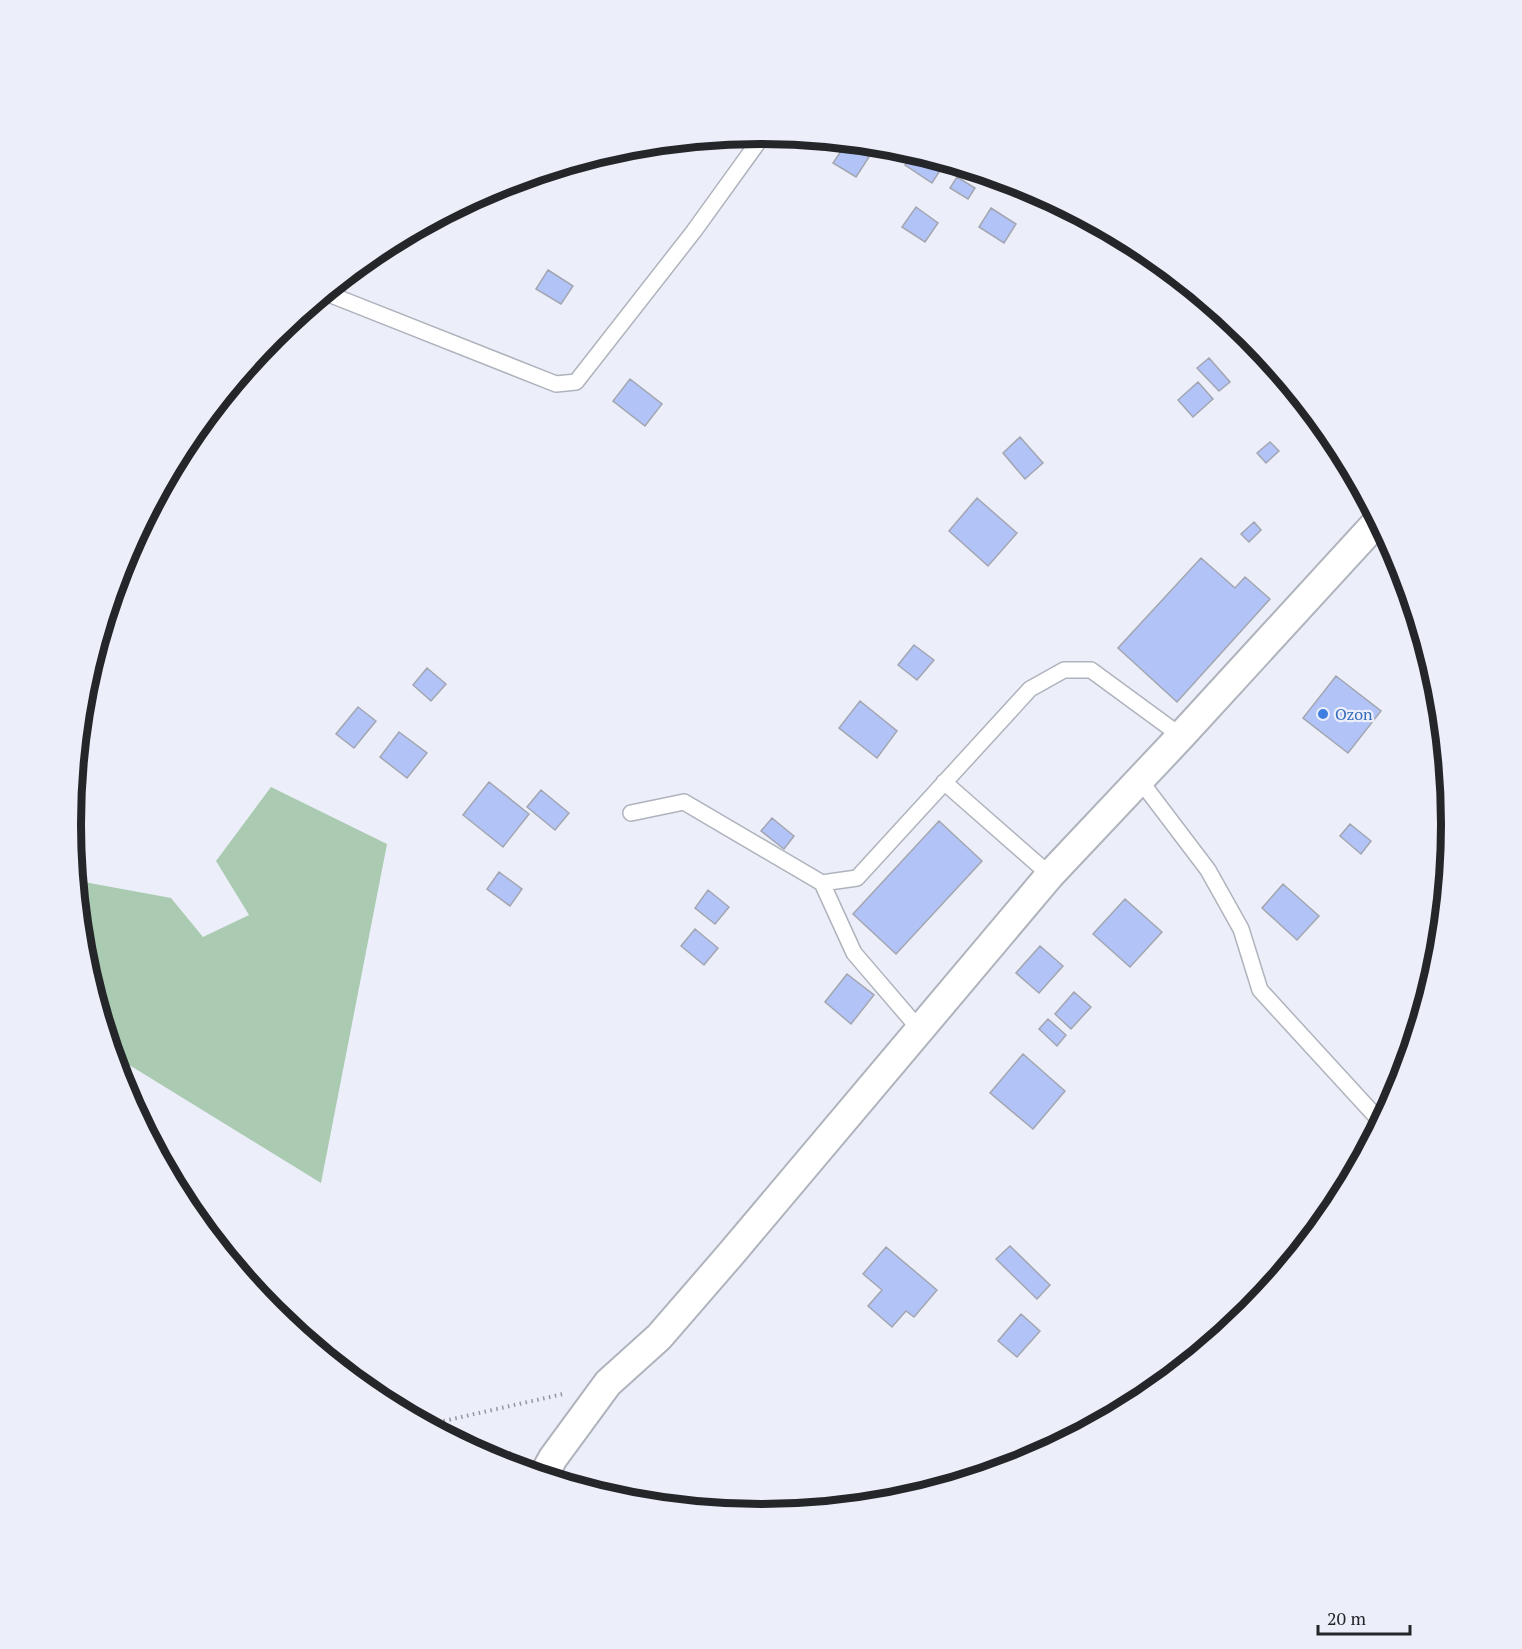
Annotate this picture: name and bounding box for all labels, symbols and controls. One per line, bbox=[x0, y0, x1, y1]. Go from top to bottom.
place label: Ozon bbox=[1335, 703, 1373, 725]
marker: Ozon bbox=[1316, 707, 1330, 721]
scale bar bbox=[1318, 1598, 1410, 1636]
text: 20 m bbox=[1327, 1606, 1367, 1630]

